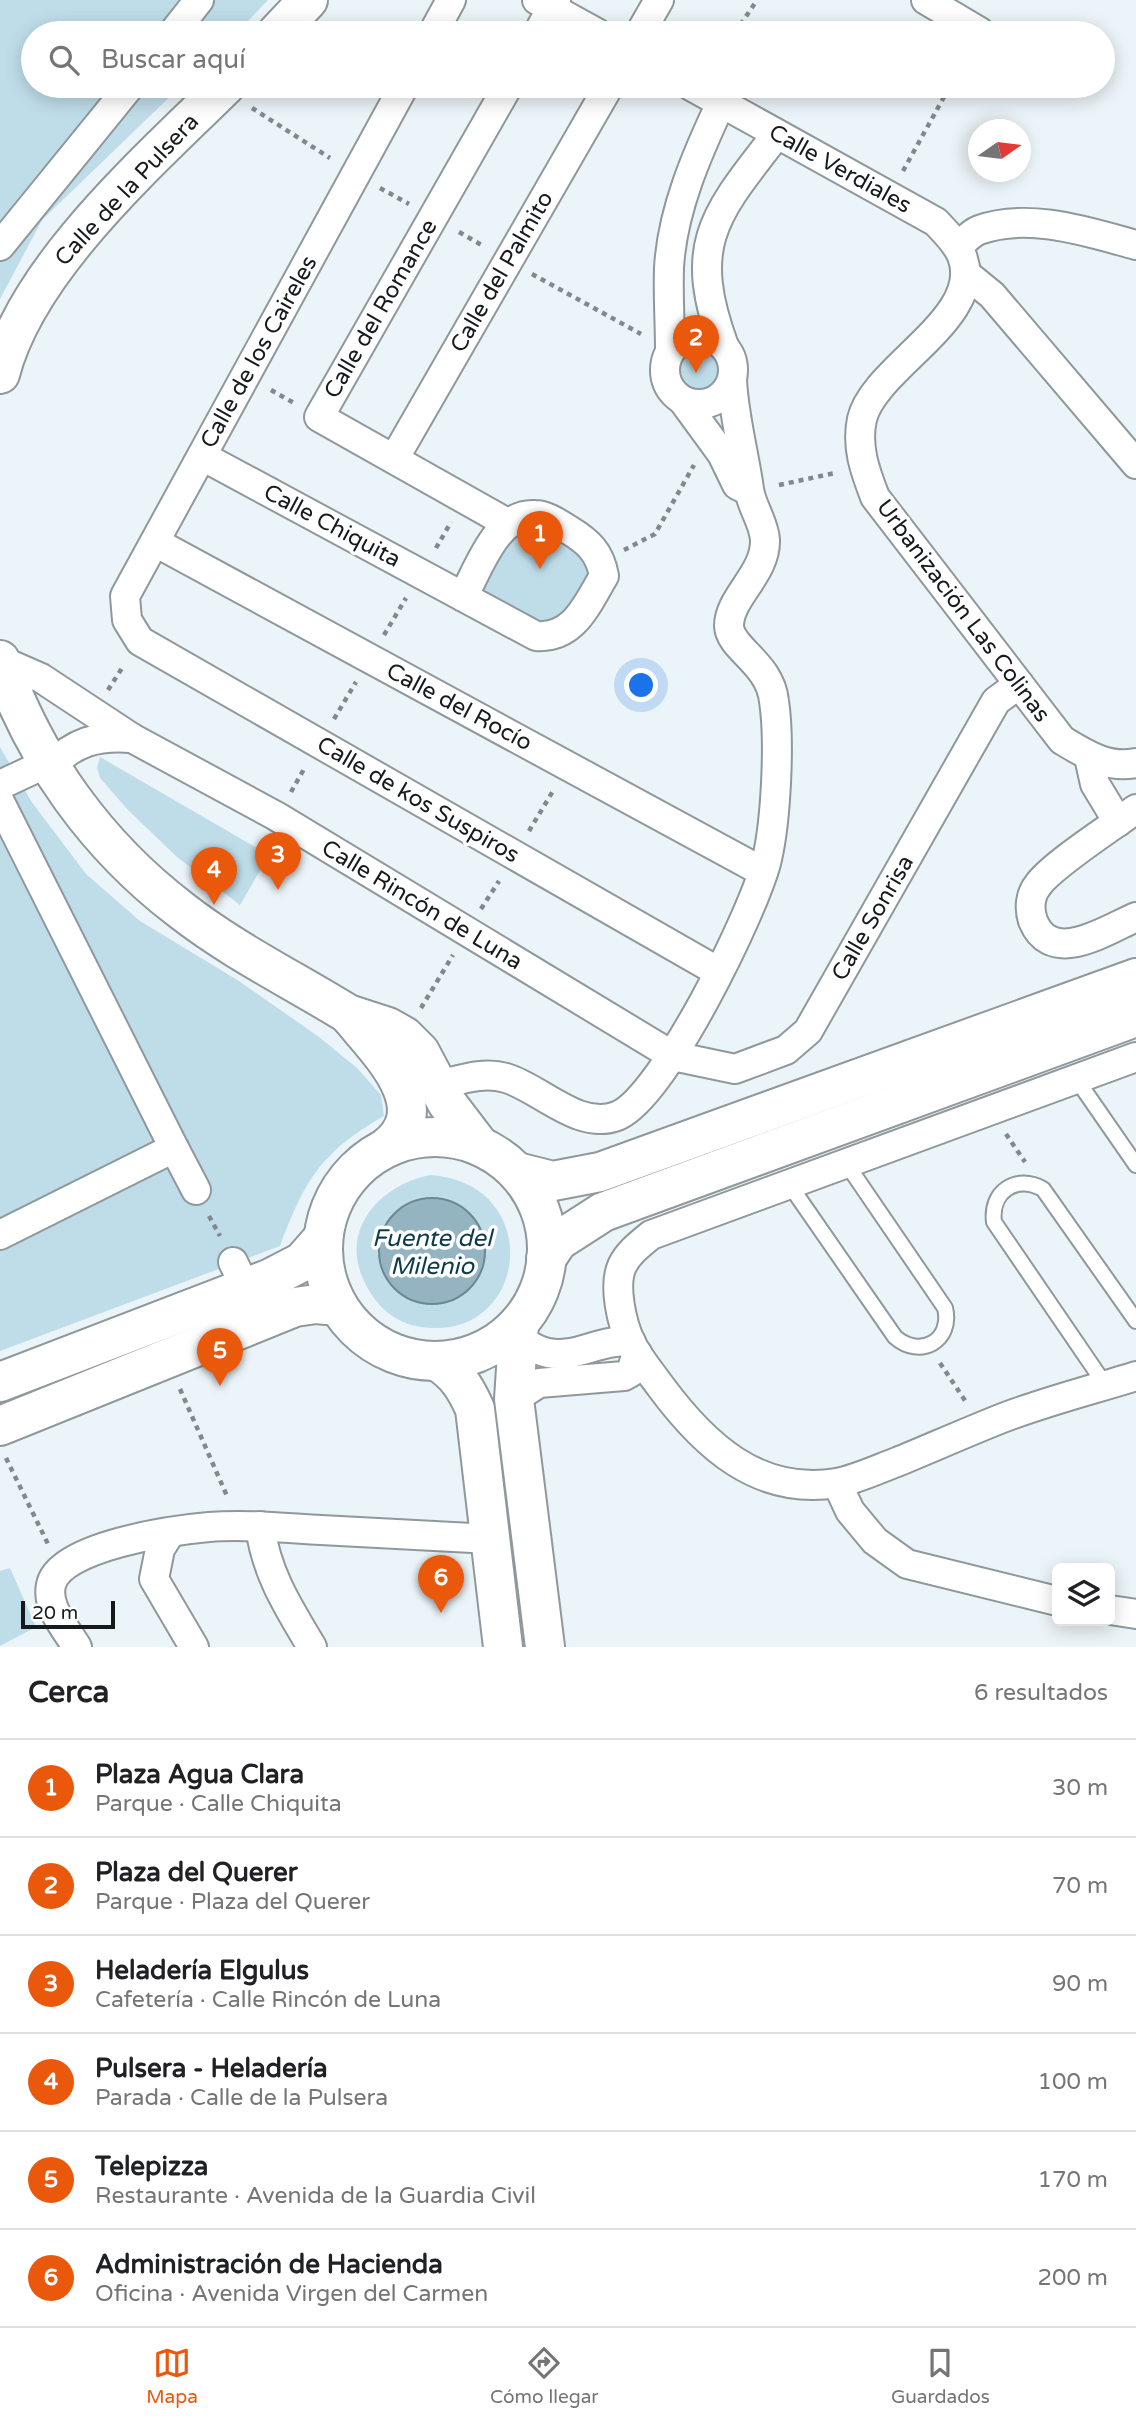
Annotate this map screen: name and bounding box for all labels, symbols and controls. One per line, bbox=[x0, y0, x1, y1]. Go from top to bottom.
search box bbox=[21, 21, 1115, 98]
icon: search bbox=[45, 41, 83, 79]
text: Buscar aquí bbox=[101, 44, 246, 75]
street label: Calle de la Pulsera bbox=[49, 108, 205, 272]
street label: Calle Verdiales bbox=[764, 118, 916, 220]
north arrow bbox=[968, 119, 1031, 182]
street label: Calle del Palmito bbox=[444, 186, 560, 358]
street label: Calle del Romance bbox=[318, 214, 444, 404]
street label: Calle de los Caireles bbox=[195, 251, 323, 453]
pin: 2 bbox=[673, 315, 719, 373]
street label: Calle Chiquita bbox=[259, 478, 405, 574]
street label: Urbanización Las Colinas bbox=[870, 494, 1056, 728]
pin: 1 bbox=[517, 511, 563, 569]
street label: Calle del Rocío bbox=[381, 657, 537, 757]
your location bbox=[624, 668, 658, 702]
street label: Calle de kos Suspiros bbox=[312, 731, 524, 869]
pin: 3 bbox=[255, 832, 301, 890]
street label: Calle Rincón de Luna bbox=[317, 834, 527, 976]
pin: 4 bbox=[191, 847, 237, 905]
street label: Calle Sonrisa bbox=[826, 850, 920, 986]
water label: Fuente del Milenio bbox=[372, 1224, 495, 1281]
pin: 5 bbox=[197, 1328, 243, 1386]
pin: 6 bbox=[418, 1555, 464, 1613]
map controls bbox=[1052, 1563, 1115, 1626]
button: layers bbox=[1052, 1563, 1115, 1626]
scale bar bbox=[21, 1598, 116, 1630]
text: 20 m bbox=[32, 1602, 78, 1624]
text: Cerca bbox=[28, 1674, 109, 1711]
text: 6 resultados bbox=[974, 1679, 1108, 1707]
text: Plaza Agua Clara bbox=[95, 1759, 304, 1790]
text: 1 bbox=[44, 1774, 58, 1802]
text: 30 m bbox=[1052, 1774, 1108, 1802]
text: Parque · Calle Chiquita bbox=[95, 1790, 342, 1818]
text: Plaza del Querer bbox=[95, 1857, 298, 1888]
text: 2 bbox=[44, 1872, 58, 1900]
text: 70 m bbox=[1052, 1872, 1108, 1900]
text: Parque · Plaza del Querer bbox=[95, 1888, 370, 1916]
text: Heladería Elgulus bbox=[95, 1955, 309, 1986]
text: 3 bbox=[44, 1970, 58, 1998]
text: 90 m bbox=[1052, 1970, 1108, 1998]
text: Cafetería · Calle Rincón de Luna bbox=[95, 1986, 441, 2014]
text: Pulsera - Heladería bbox=[95, 2053, 328, 2084]
text: 4 bbox=[44, 2068, 58, 2096]
text: 100 m bbox=[1038, 2068, 1108, 2096]
text: Parada · Calle de la Pulsera bbox=[95, 2084, 388, 2112]
text: Telepizza bbox=[95, 2151, 208, 2182]
text: 5 bbox=[44, 2166, 58, 2194]
text: 170 m bbox=[1038, 2166, 1108, 2194]
text: Restaurante · Avenida de la Guardia Civil bbox=[95, 2182, 536, 2210]
text: Administración de Hacienda bbox=[95, 2249, 443, 2280]
text: 6 bbox=[44, 2264, 58, 2292]
text: 200 m bbox=[1038, 2264, 1108, 2292]
text: Oficina · Avenida Virgen del Carmen bbox=[95, 2280, 488, 2308]
tab: Mapa bbox=[146, 2344, 198, 2408]
tab: Cómo llegar bbox=[490, 2344, 599, 2408]
tab: Guardados bbox=[891, 2344, 990, 2408]

